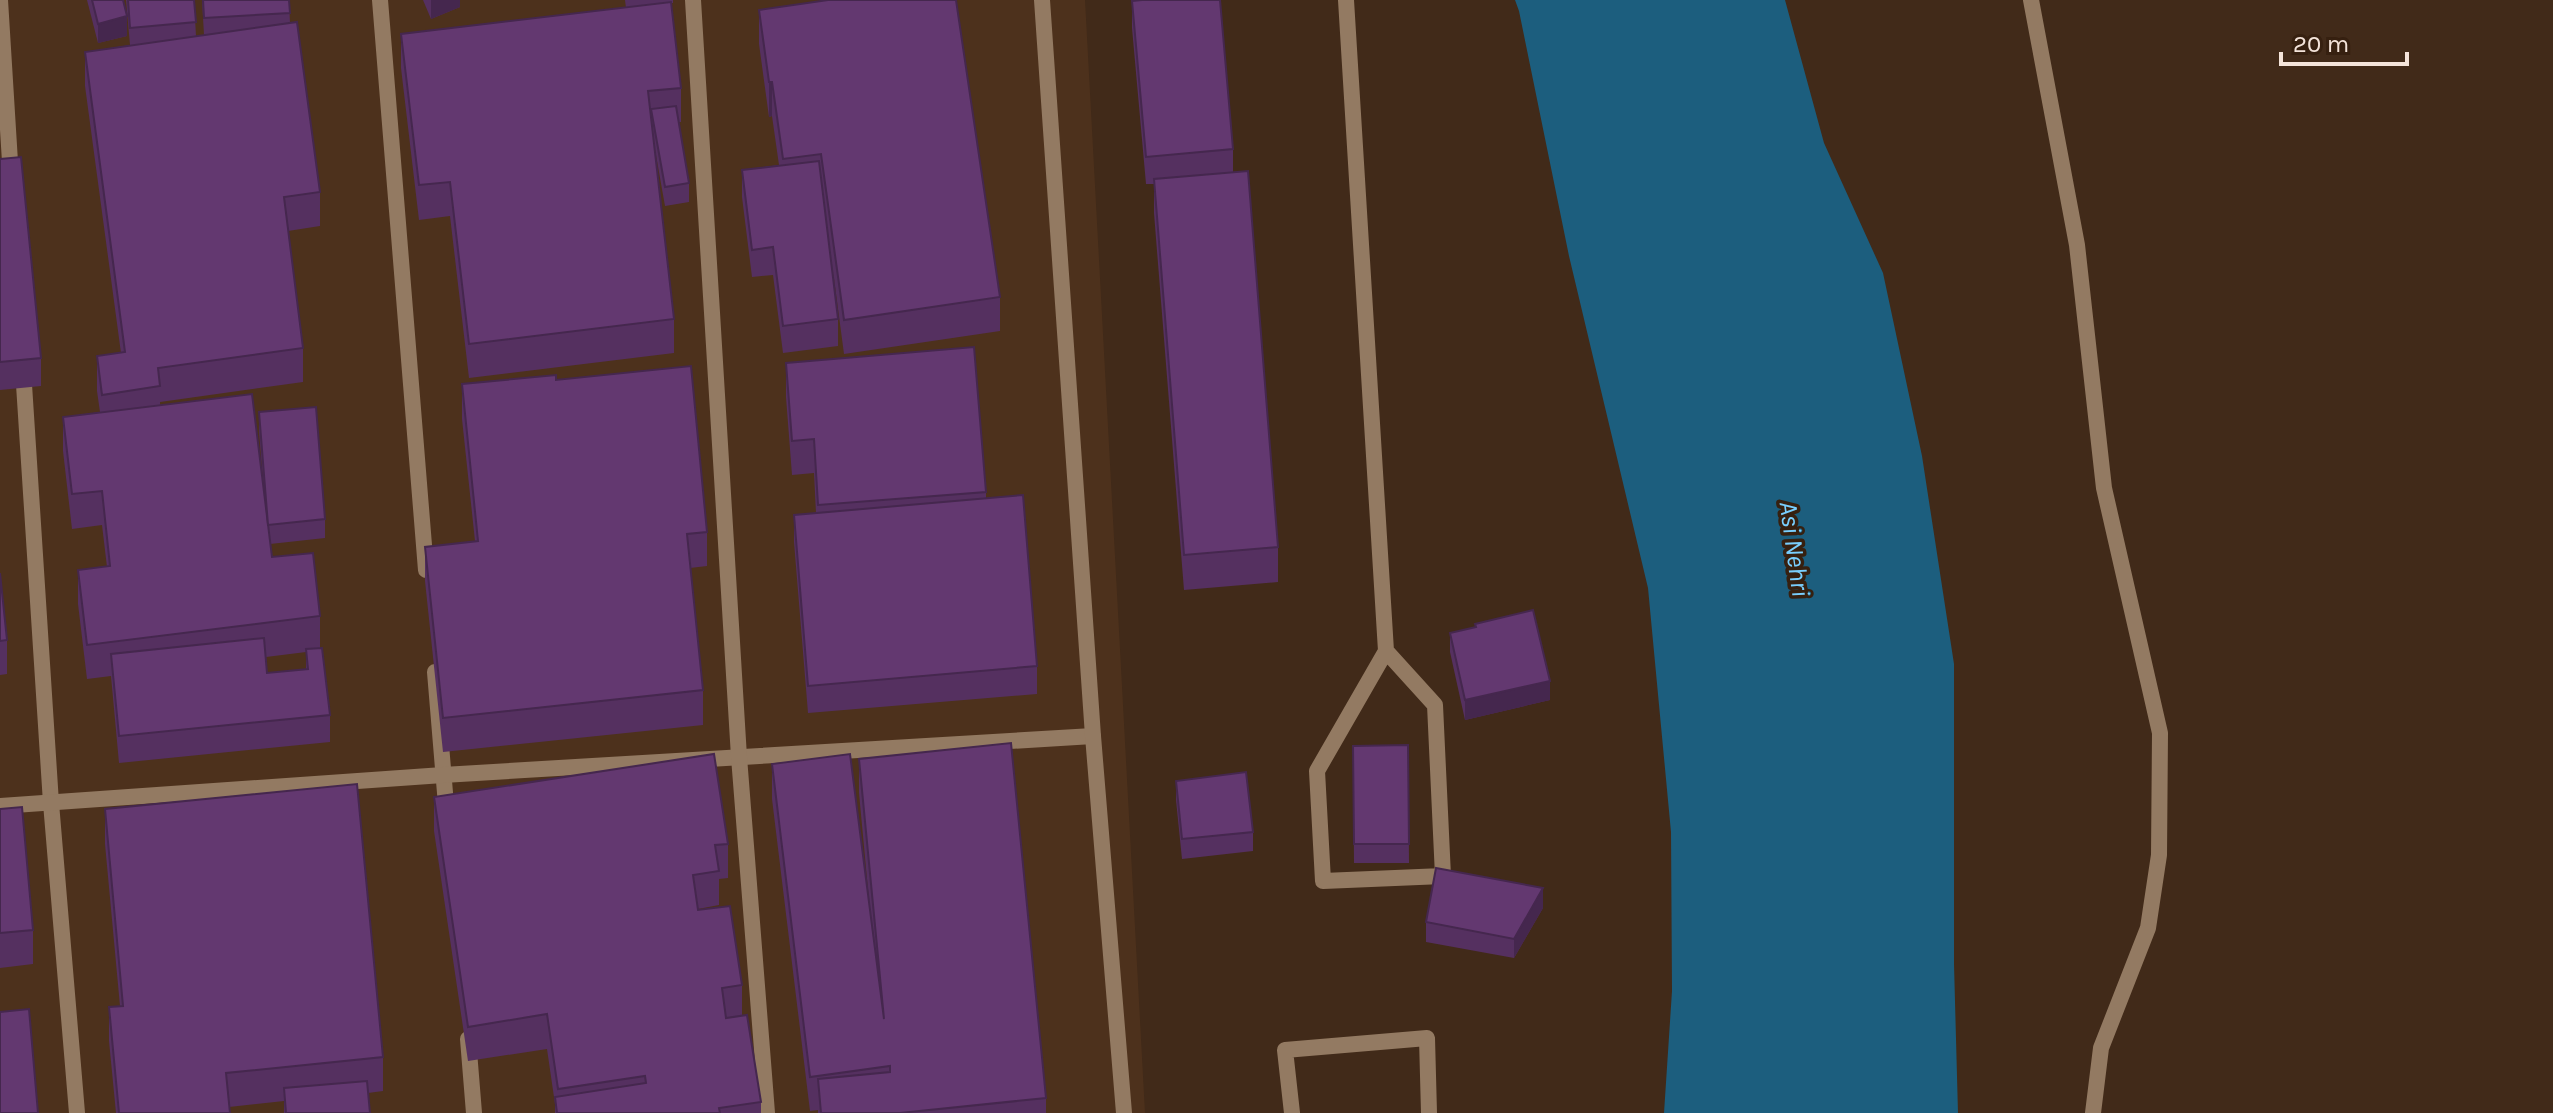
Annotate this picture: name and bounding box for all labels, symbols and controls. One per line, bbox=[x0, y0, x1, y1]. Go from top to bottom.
scale bar bbox=[2281, 16, 2407, 66]
text: 20 m bbox=[2293, 30, 2349, 58]
water label: Asi Nehri bbox=[1772, 499, 1817, 599]

